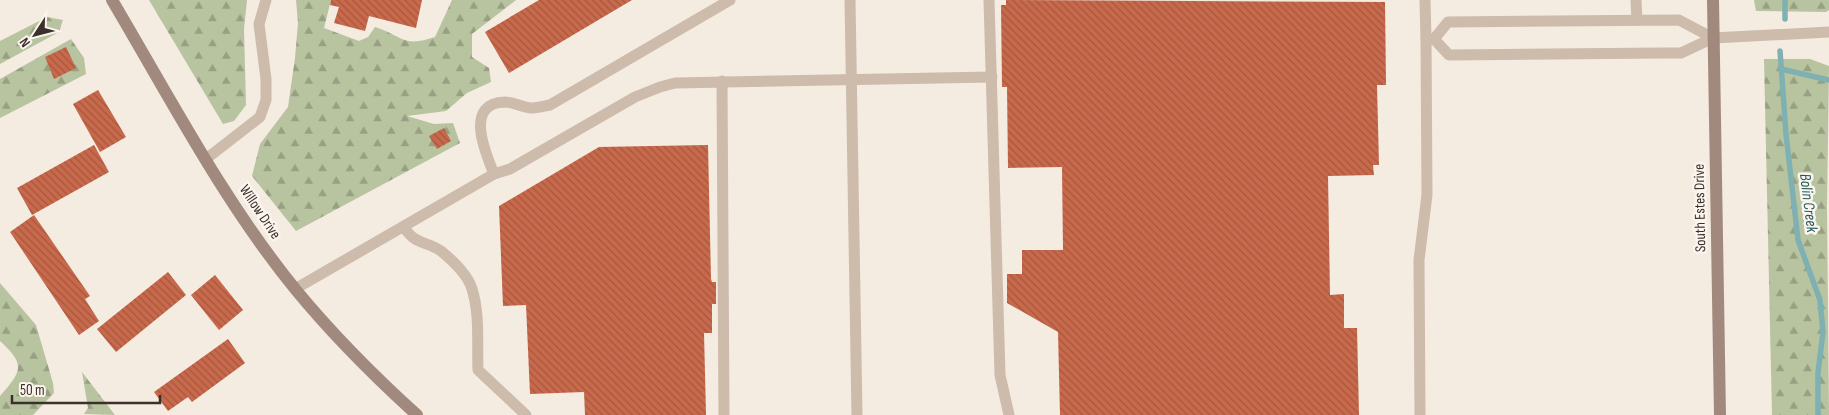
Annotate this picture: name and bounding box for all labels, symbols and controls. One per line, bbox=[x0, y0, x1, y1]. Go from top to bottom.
north arrow bbox=[10, 10, 60, 60]
text: N bbox=[16, 34, 34, 50]
street label: South Estes Drive bbox=[1690, 164, 1710, 252]
water label: Bolin Creek bbox=[1795, 173, 1821, 235]
street label: Willow Drive bbox=[235, 181, 285, 243]
scale bar bbox=[12, 372, 160, 404]
text: 50 m bbox=[20, 381, 45, 400]

